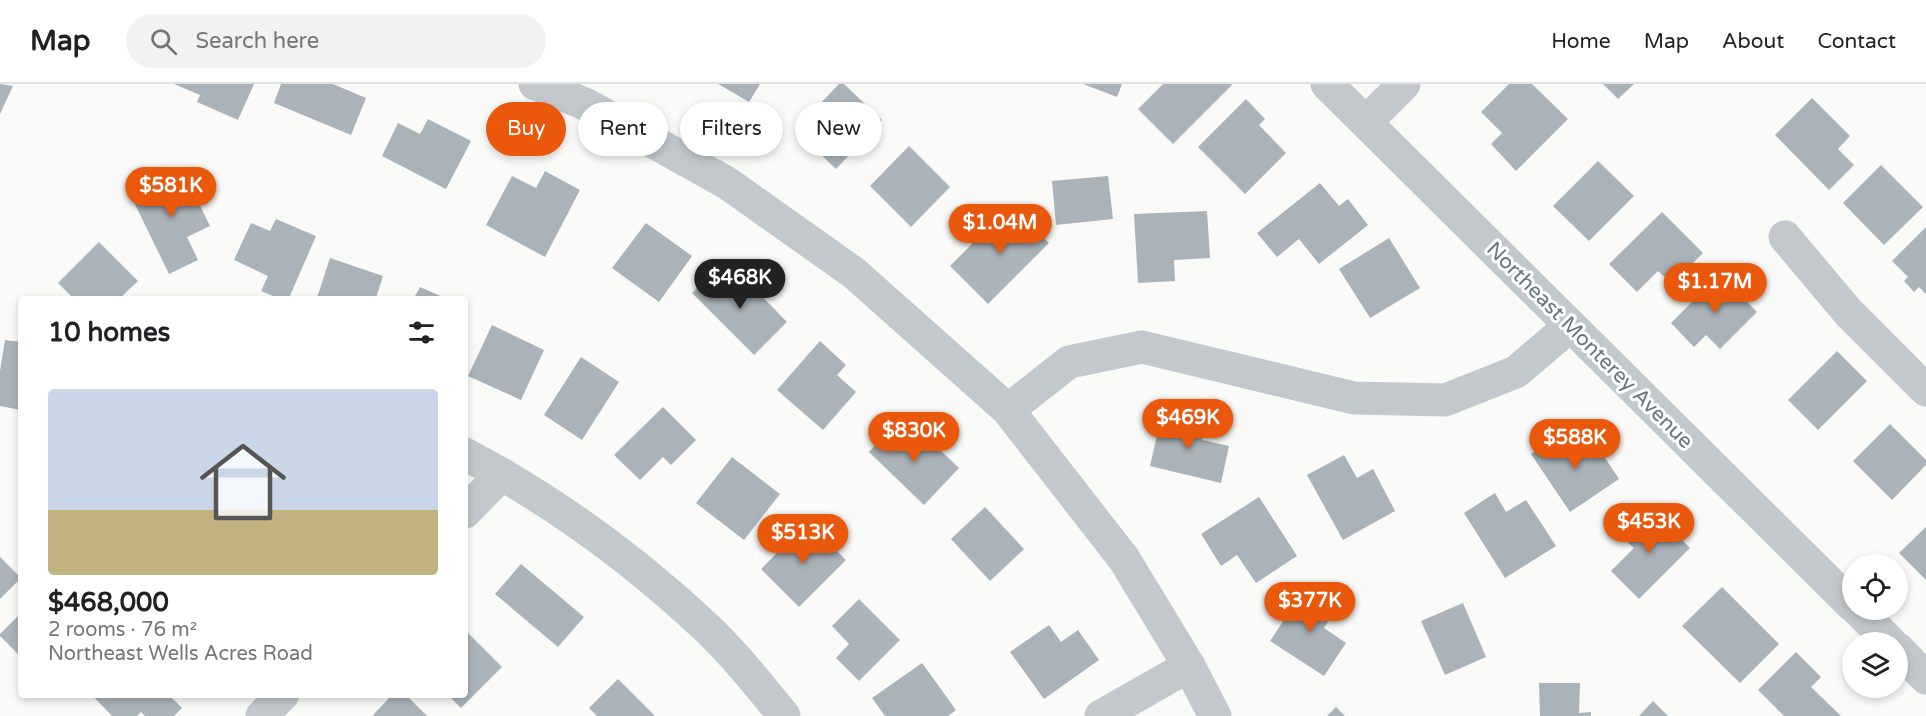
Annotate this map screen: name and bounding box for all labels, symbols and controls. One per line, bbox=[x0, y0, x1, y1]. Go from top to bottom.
search box bbox=[126, 14, 546, 68]
text: Map bbox=[30, 24, 90, 58]
icon: search bbox=[147, 25, 180, 58]
text: Search here bbox=[195, 28, 319, 54]
text: Home bbox=[1551, 29, 1611, 54]
text: Map bbox=[1644, 29, 1689, 54]
text: About bbox=[1722, 29, 1784, 54]
text: Contact bbox=[1817, 29, 1896, 54]
chip: Buy bbox=[486, 102, 566, 156]
chip: Rent bbox=[578, 102, 668, 156]
chip: Filters bbox=[680, 102, 783, 156]
chip: New bbox=[795, 102, 882, 156]
pin: $581K bbox=[129, 167, 213, 218]
text: $581K bbox=[139, 174, 203, 198]
pin: $1.04M bbox=[951, 204, 1049, 255]
text: $1.04M bbox=[963, 211, 1037, 235]
street label: Northeast Monterey Avenue bbox=[1481, 237, 1698, 454]
pin: $468K bbox=[698, 259, 782, 310]
pin: $1.17M bbox=[1666, 263, 1764, 314]
text: $468K bbox=[708, 266, 772, 290]
text: $1.17M bbox=[1678, 270, 1752, 294]
icon: filters bbox=[405, 316, 438, 349]
text: 10 homes bbox=[48, 317, 170, 348]
pin: $469K bbox=[1146, 399, 1230, 450]
text: $469K bbox=[1156, 406, 1220, 430]
pin: $830K bbox=[872, 412, 956, 463]
text: $830K bbox=[882, 419, 946, 443]
pin: $588K bbox=[1533, 419, 1617, 470]
text: $588K bbox=[1543, 426, 1607, 450]
icon: home bbox=[189, 428, 297, 536]
pin: $453K bbox=[1607, 503, 1691, 554]
text: $453K bbox=[1617, 510, 1681, 534]
pin: $513K bbox=[761, 514, 845, 565]
text: $513K bbox=[771, 521, 835, 545]
map controls bbox=[1842, 554, 1908, 698]
button: locate bbox=[1842, 554, 1908, 620]
pin: $377K bbox=[1268, 582, 1352, 633]
text: $468,000 bbox=[48, 587, 169, 618]
text: $377K bbox=[1278, 589, 1342, 613]
text: 2 rooms · 76 m² bbox=[48, 618, 197, 642]
button: layers bbox=[1842, 632, 1908, 698]
text: Northeast Wells Acres Road bbox=[48, 642, 313, 666]

